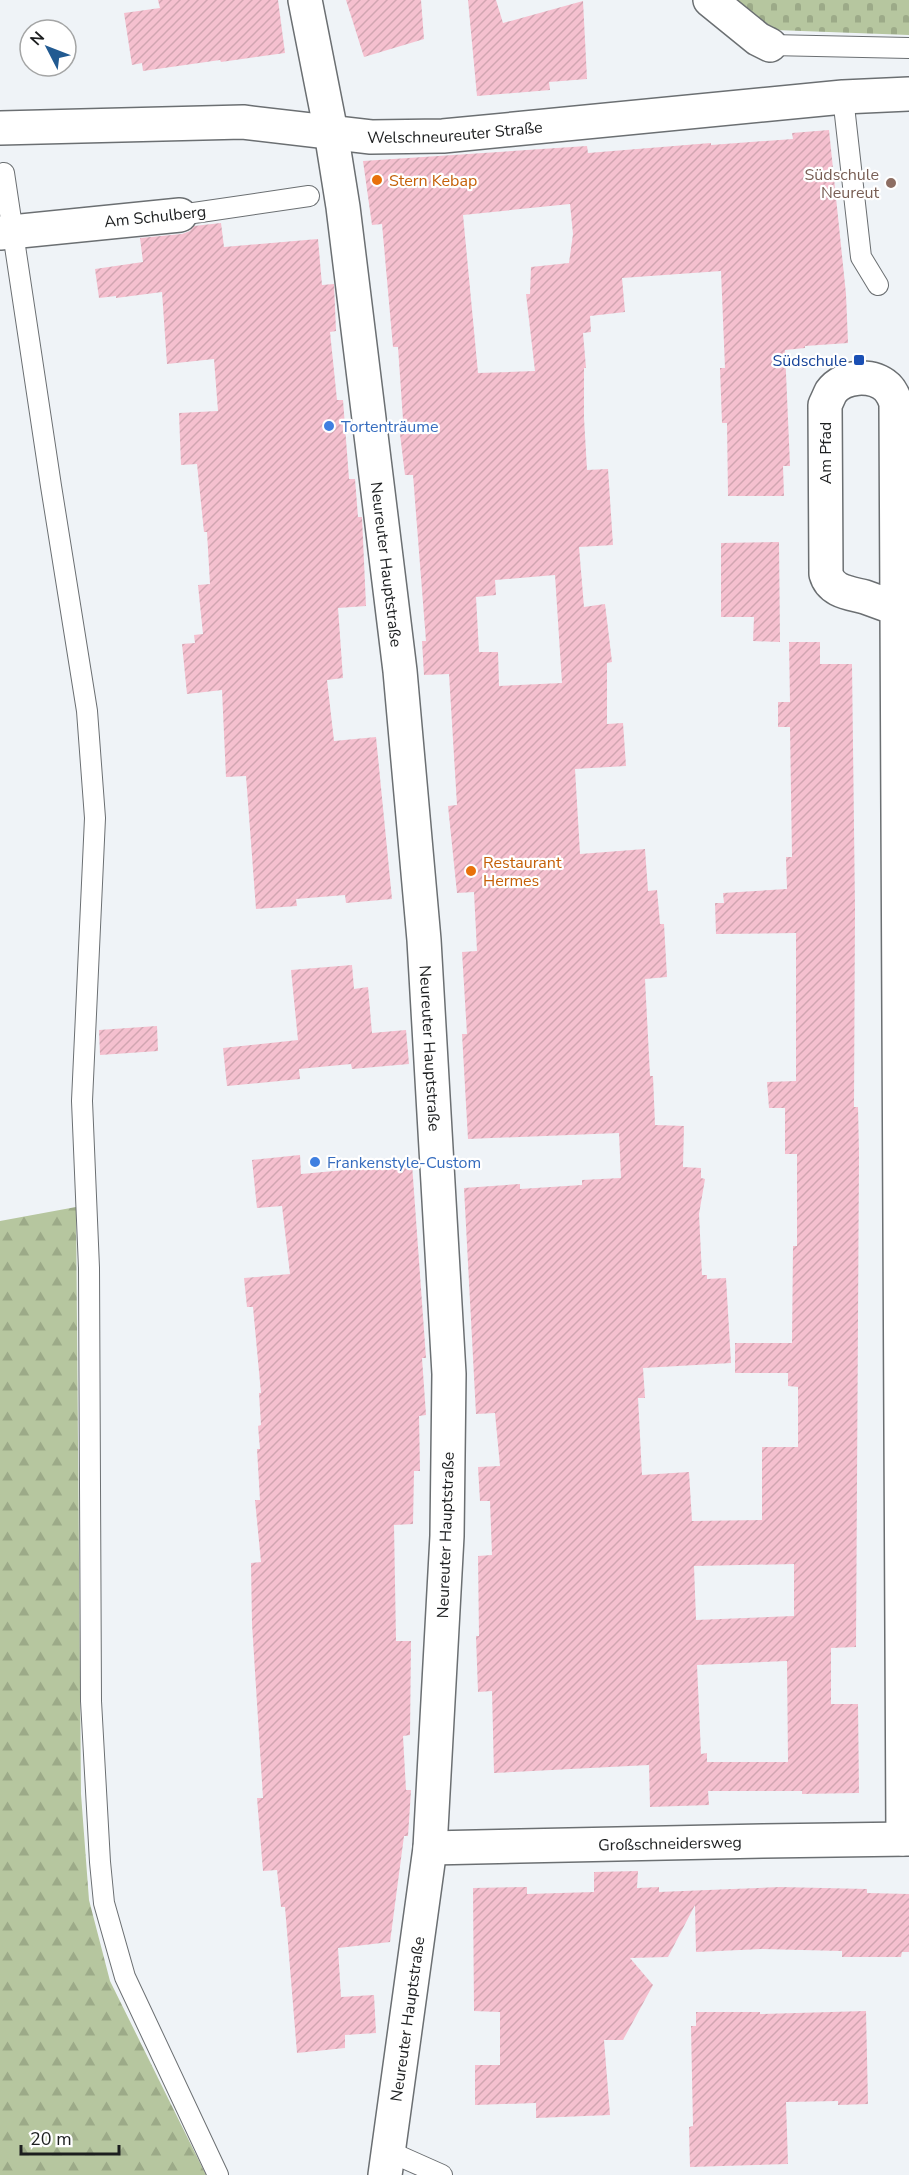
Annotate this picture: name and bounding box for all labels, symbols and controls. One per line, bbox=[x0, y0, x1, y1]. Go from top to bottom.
north arrow bbox=[18, 18, 78, 78]
text: N bbox=[25, 27, 50, 50]
street label: Welschneureuter Straße bbox=[367, 116, 544, 149]
place label: Südschule Neureut bbox=[805, 164, 879, 204]
place label: Stern Kebap bbox=[389, 170, 477, 192]
marker: Stern Kebap bbox=[370, 173, 384, 187]
marker: Südschule Neureut bbox=[884, 176, 898, 190]
street label: Am Schulberg bbox=[103, 201, 207, 233]
place label: Südschule bbox=[773, 350, 847, 372]
marker: Südschule bbox=[852, 353, 866, 367]
place label: Tortenträume bbox=[341, 416, 439, 438]
marker: Tortenträume bbox=[322, 419, 336, 433]
street label: Am Pfad bbox=[815, 422, 837, 484]
street label: Neureuter Hauptstraße bbox=[365, 480, 407, 649]
place label: Restaurant Hermes bbox=[483, 852, 562, 892]
marker: Restaurant Hermes bbox=[464, 864, 478, 878]
street label: Neureuter Hauptstraße bbox=[413, 965, 445, 1132]
place label: Frankenstyle-Custom bbox=[327, 1152, 481, 1174]
marker: Frankenstyle-Custom bbox=[308, 1155, 322, 1169]
street label: Neureuter Hauptstraße bbox=[432, 1451, 460, 1619]
street label: Großschneidersweg bbox=[598, 1831, 742, 1856]
street label: Neureuter Hauptstraße bbox=[386, 1935, 430, 2103]
scale bar bbox=[21, 2118, 118, 2156]
text: 20 m bbox=[30, 2127, 72, 2151]

